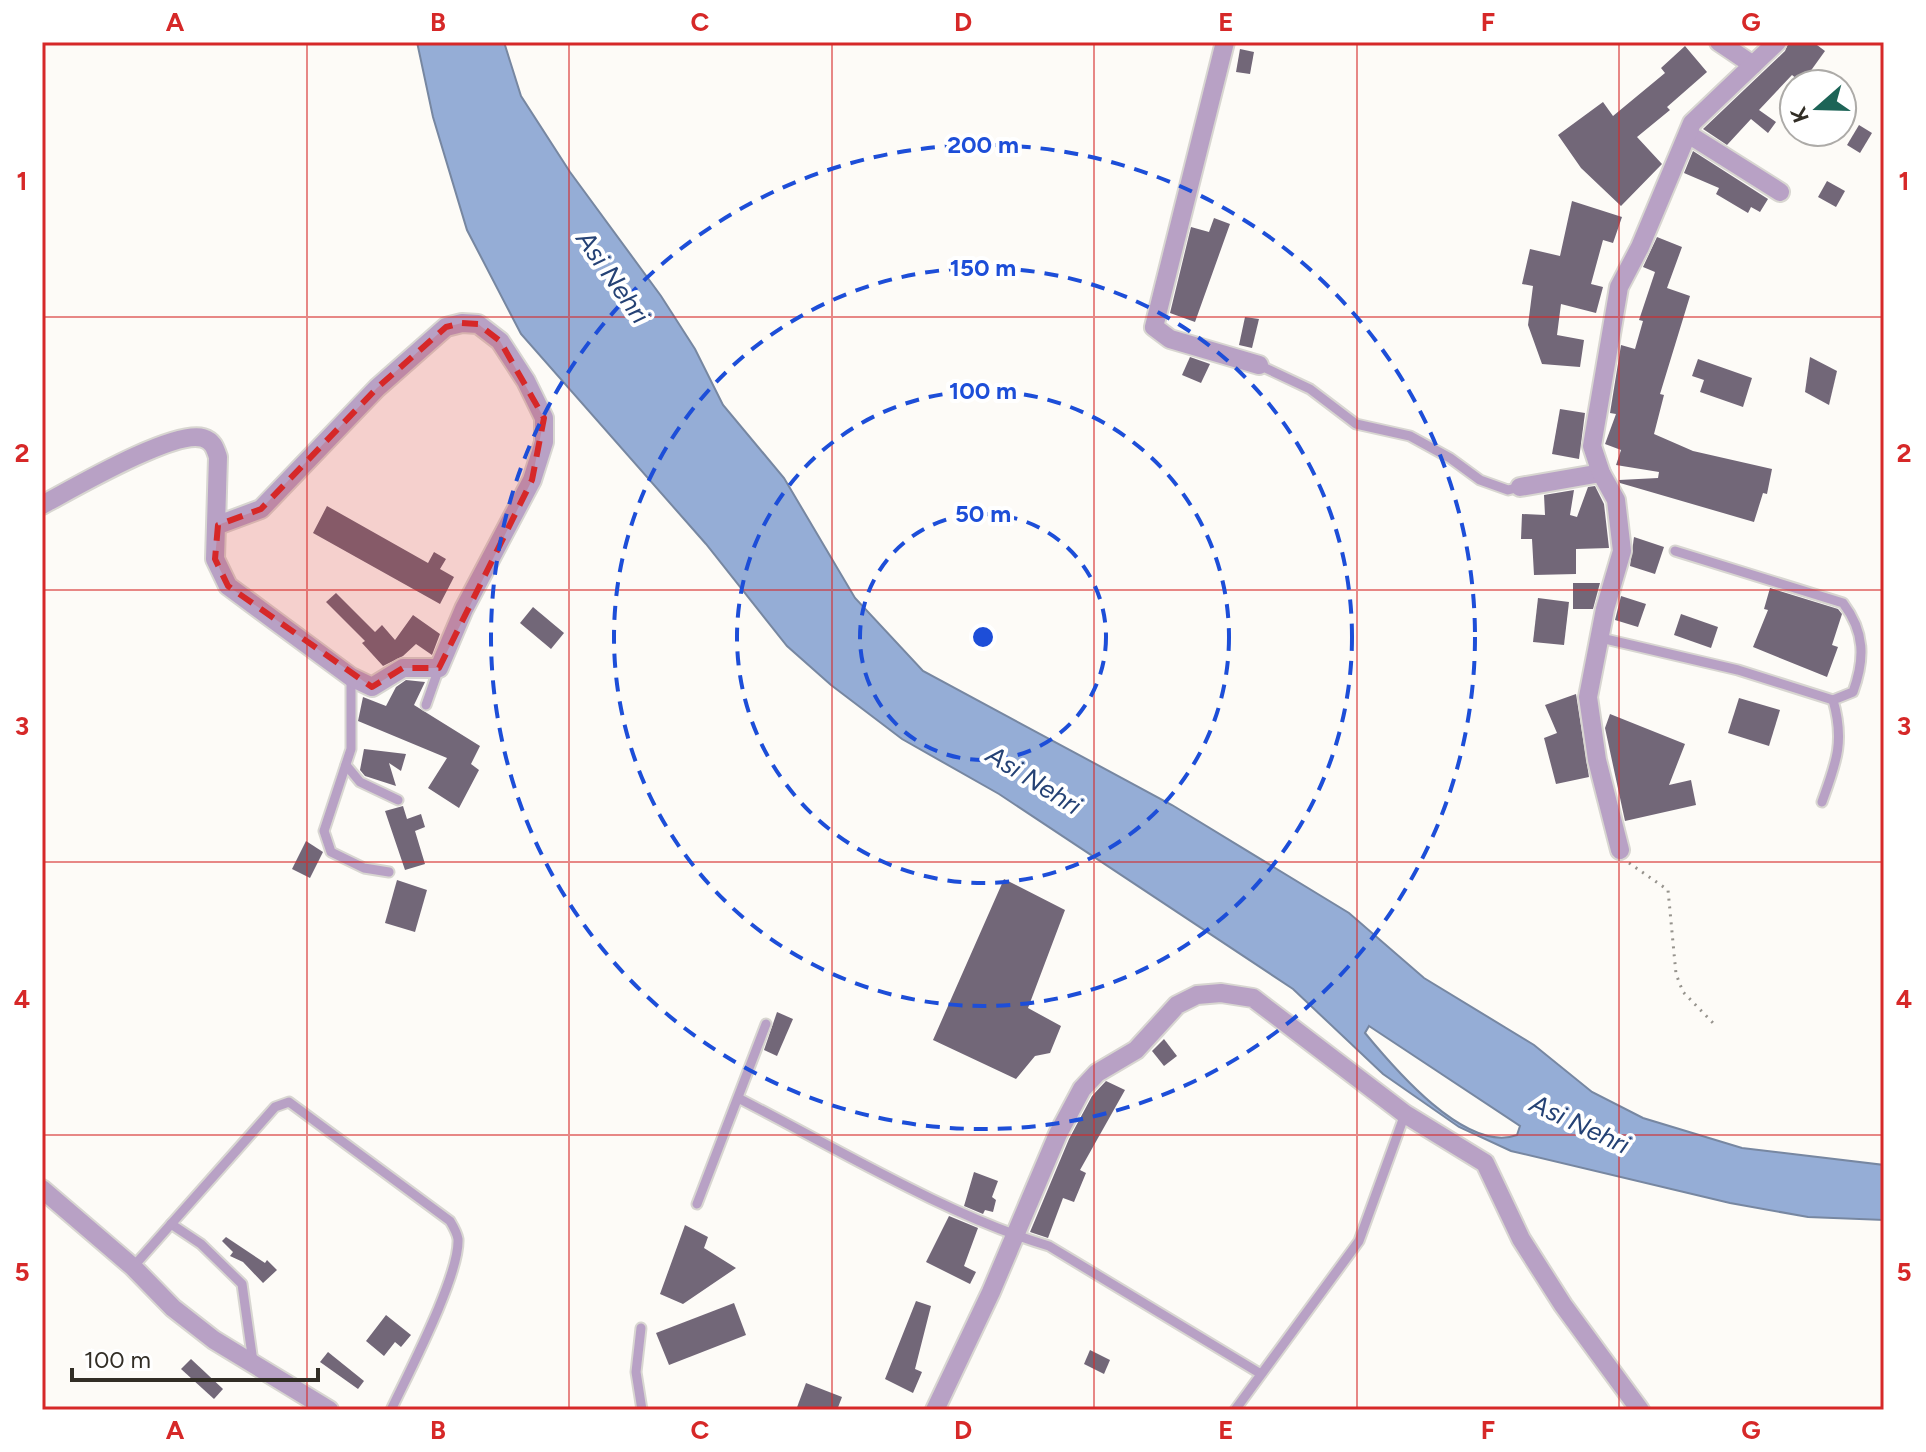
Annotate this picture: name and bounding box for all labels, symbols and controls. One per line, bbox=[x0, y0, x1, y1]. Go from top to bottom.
text: A bbox=[166, 6, 185, 38]
text: B bbox=[430, 6, 446, 38]
text: C bbox=[691, 6, 710, 38]
text: D bbox=[954, 6, 972, 38]
text: E bbox=[1218, 6, 1234, 38]
text: F bbox=[1481, 6, 1495, 38]
text: G bbox=[1741, 6, 1761, 38]
north arrow bbox=[1778, 68, 1858, 148]
text: K bbox=[1784, 103, 1815, 126]
text: 200 m bbox=[947, 130, 1019, 159]
text: 1 bbox=[17, 165, 27, 197]
text: 1 bbox=[1899, 165, 1909, 197]
water label: Asi Nehri bbox=[569, 224, 657, 330]
text: 150 m bbox=[950, 253, 1016, 282]
text: 100 m bbox=[949, 376, 1017, 405]
text: 2 bbox=[14, 437, 30, 469]
text: 2 bbox=[1896, 437, 1912, 469]
text: 50 m bbox=[955, 499, 1011, 528]
centre of rings bbox=[969, 623, 997, 651]
text: 3 bbox=[15, 710, 29, 742]
text: 3 bbox=[1897, 710, 1911, 742]
water label: Asi Nehri bbox=[980, 738, 1088, 822]
text: 4 bbox=[14, 983, 30, 1015]
text: 4 bbox=[1896, 983, 1912, 1015]
water label: Asi Nehri bbox=[1524, 1087, 1636, 1161]
text: 5 bbox=[14, 1256, 30, 1288]
text: 5 bbox=[1896, 1256, 1912, 1288]
scale bar bbox=[72, 1332, 318, 1382]
text: 100 m bbox=[84, 1345, 151, 1374]
text: A bbox=[166, 1414, 185, 1446]
text: B bbox=[430, 1414, 446, 1446]
text: C bbox=[691, 1414, 710, 1446]
text: D bbox=[954, 1414, 972, 1446]
text: E bbox=[1218, 1414, 1234, 1446]
text: F bbox=[1481, 1414, 1495, 1446]
text: G bbox=[1741, 1414, 1761, 1446]

